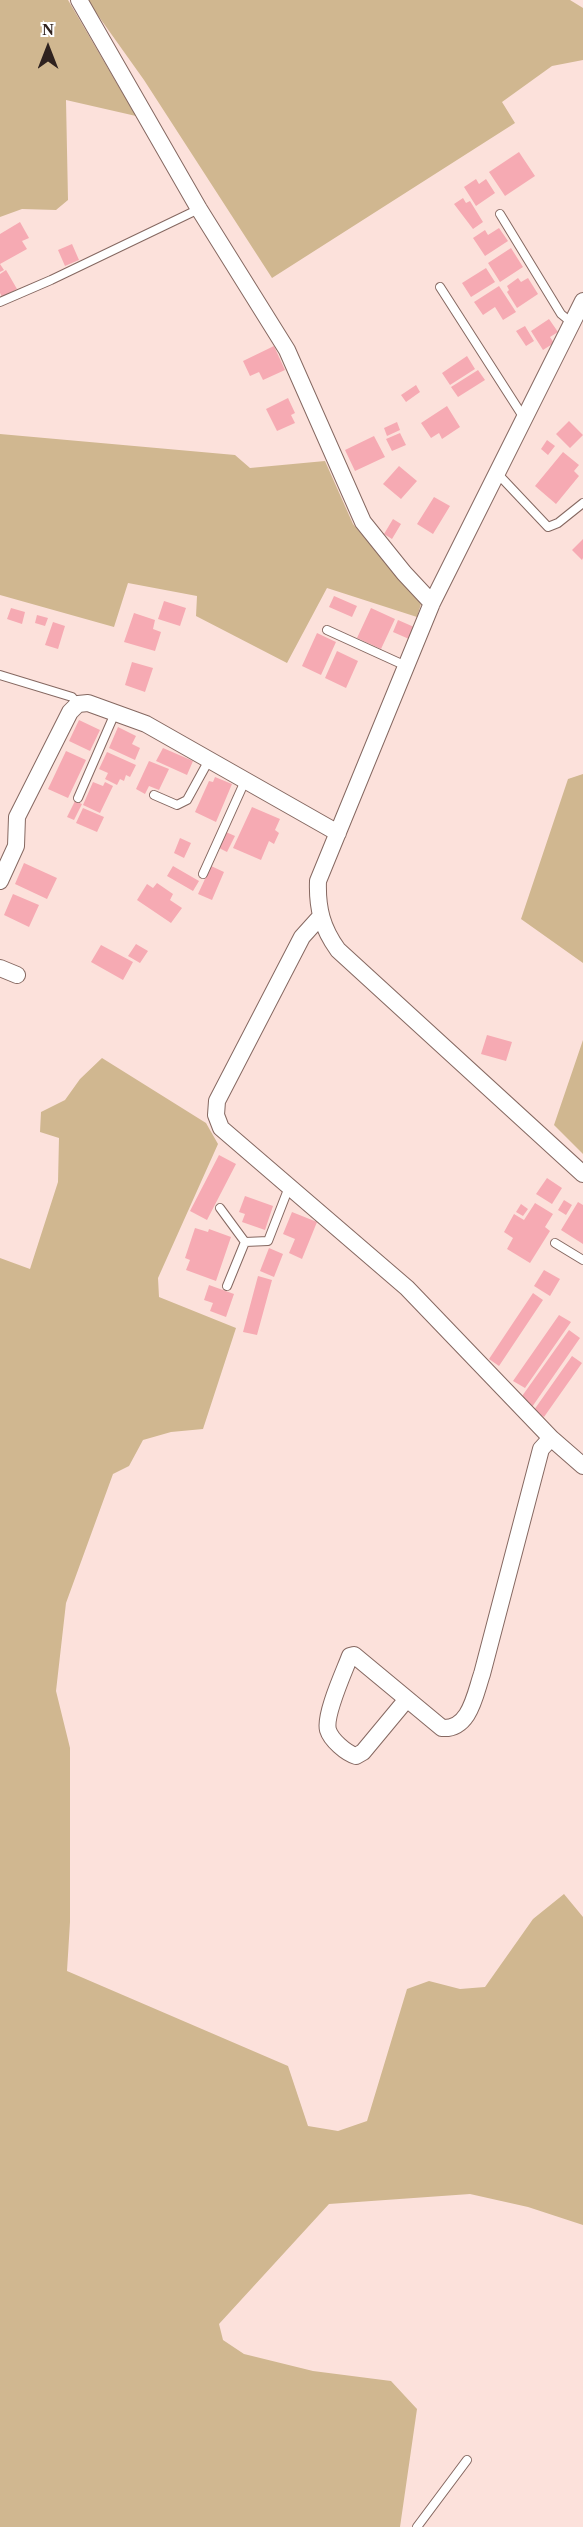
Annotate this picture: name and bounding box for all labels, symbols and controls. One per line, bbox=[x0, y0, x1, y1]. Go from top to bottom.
north arrow bbox=[18, 18, 78, 78]
text: N bbox=[42, 21, 54, 38]

